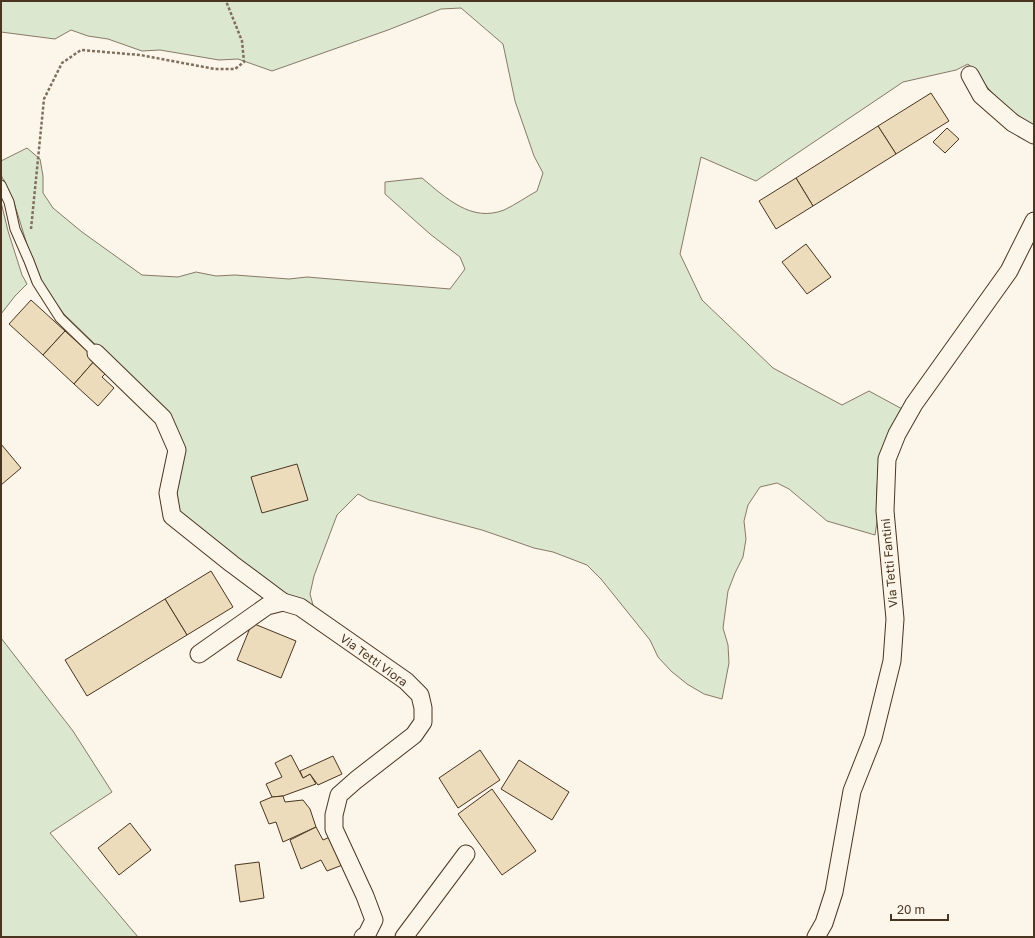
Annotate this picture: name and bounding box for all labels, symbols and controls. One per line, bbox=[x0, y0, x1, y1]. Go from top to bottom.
street label: Via Tetti Fantini bbox=[878, 518, 900, 608]
street label: Via Tetti Viora bbox=[337, 630, 411, 690]
scale bar bbox=[891, 896, 948, 922]
text: 20 m bbox=[897, 902, 925, 917]

